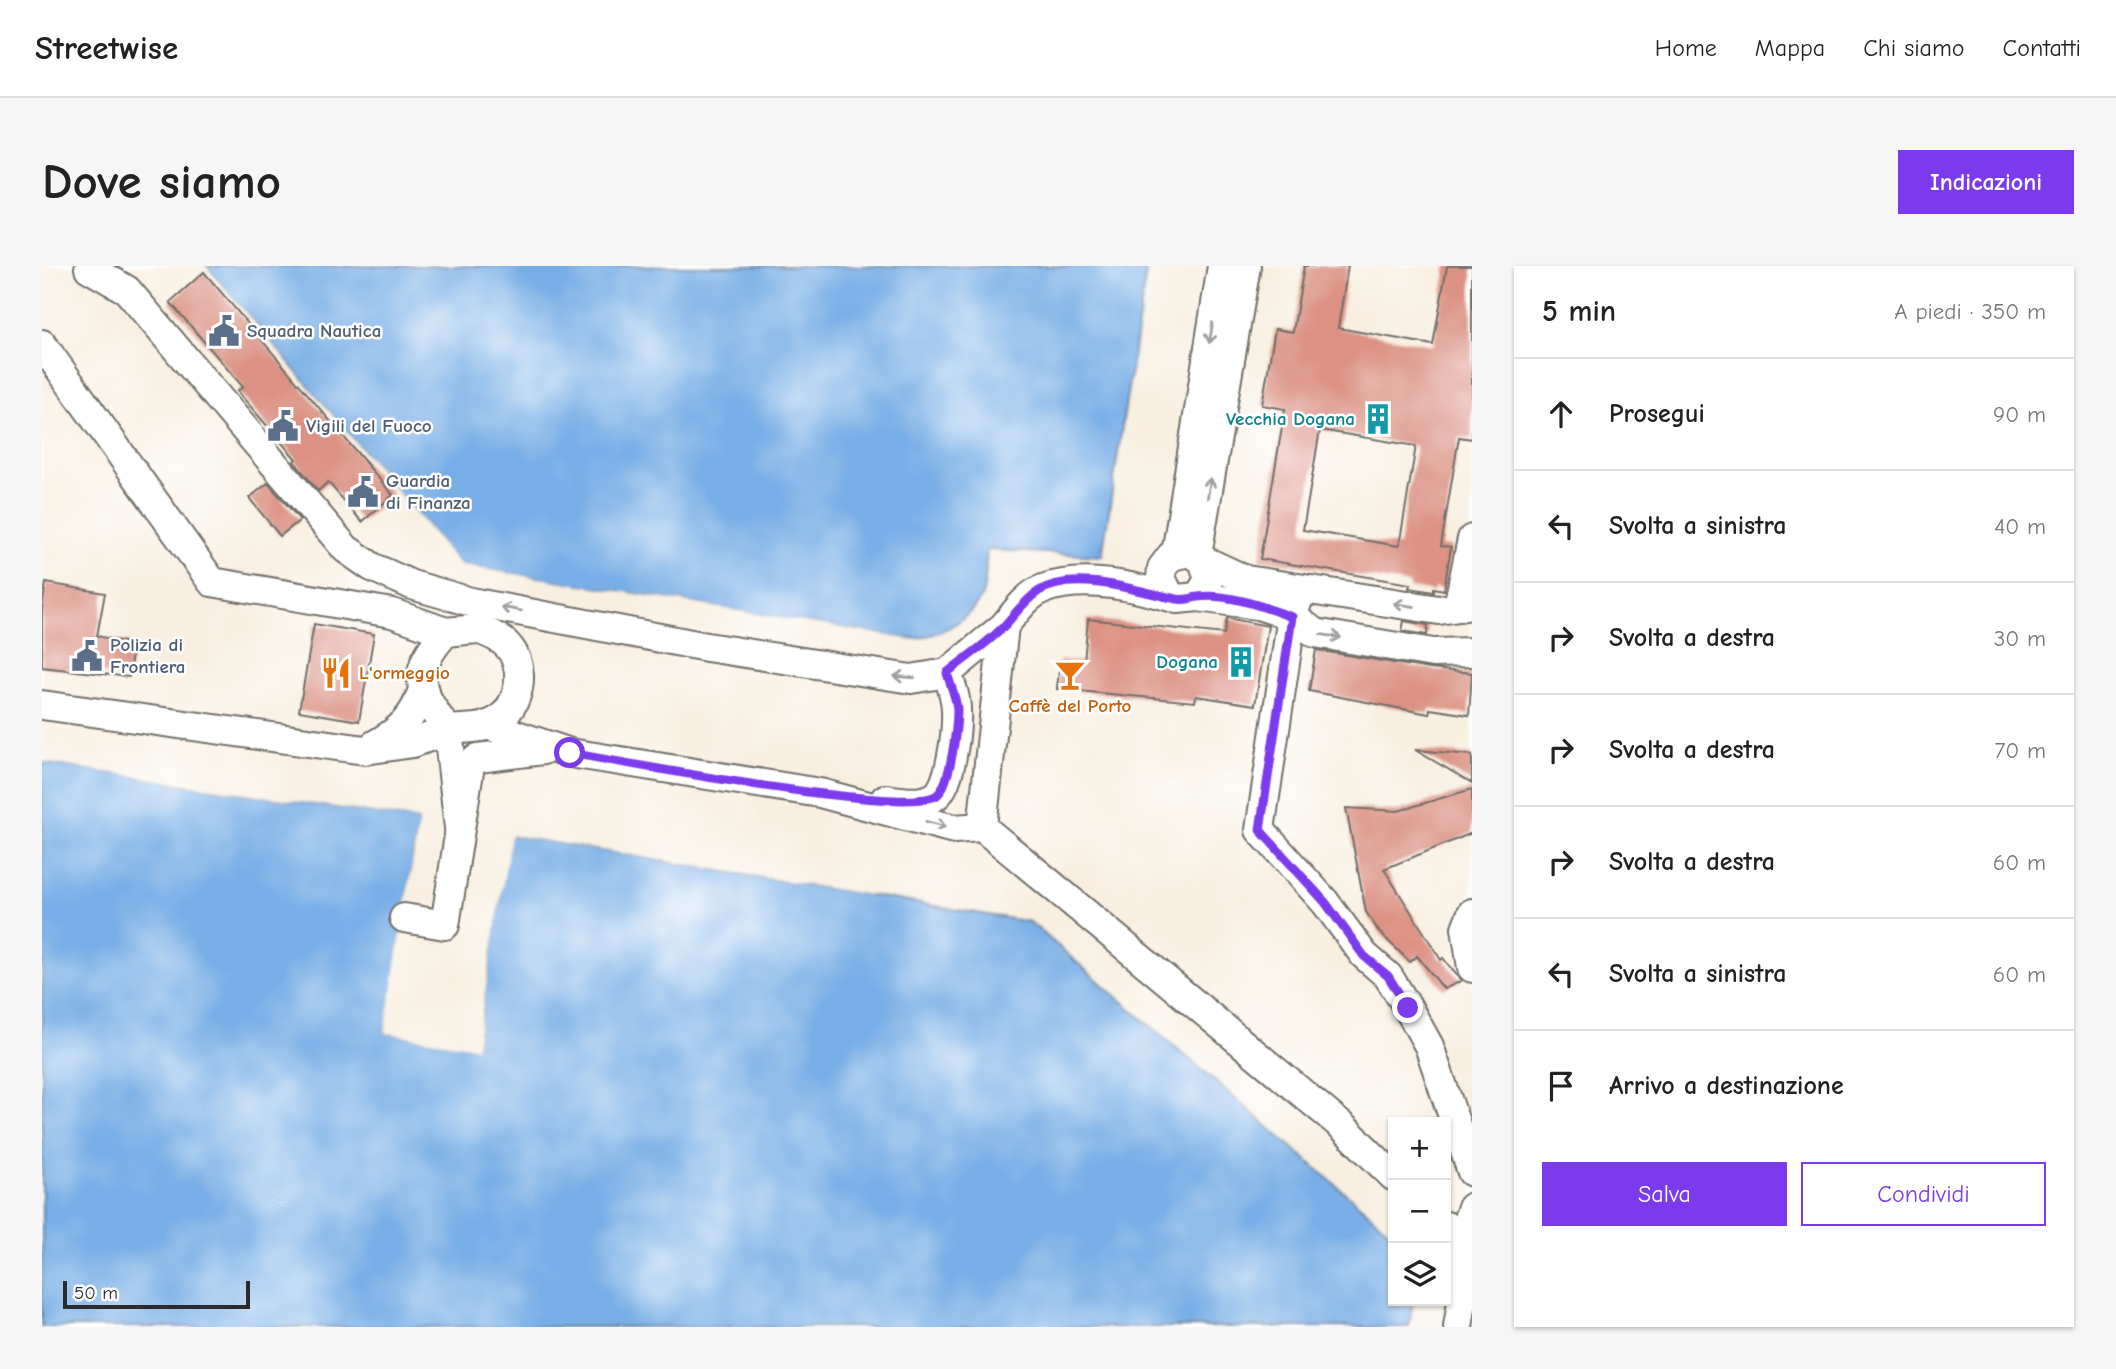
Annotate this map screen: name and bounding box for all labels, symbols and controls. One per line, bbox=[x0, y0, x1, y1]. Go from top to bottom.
text: Streetwise bbox=[35, 29, 178, 67]
text: Home bbox=[1655, 34, 1717, 62]
text: Mappa bbox=[1755, 34, 1825, 62]
text: Chi siamo bbox=[1863, 34, 1965, 62]
text: Contatti bbox=[2003, 34, 2081, 62]
button: Indicazioni bbox=[1898, 150, 2074, 214]
text: Dove siamo bbox=[42, 154, 281, 210]
text: 5 min bbox=[1542, 294, 1616, 329]
text: A piedi · 350 m bbox=[1894, 298, 2046, 325]
public building icon: Squadra Nautica bbox=[207, 314, 241, 348]
place label: Squadra Nautica bbox=[247, 320, 381, 342]
one-way arrow bbox=[1204, 321, 1217, 344]
icon: ahead bbox=[1542, 395, 1580, 433]
text: Prosegui bbox=[1609, 399, 1705, 429]
text: 90 m bbox=[1993, 401, 2046, 428]
building icon: Vecchia Dogana bbox=[1361, 402, 1395, 436]
place label: Vecchia Dogana bbox=[1226, 408, 1355, 430]
public building icon: Vigili del Fuoco bbox=[266, 409, 300, 443]
place label: Vigili del Fuoco bbox=[306, 415, 432, 437]
place label: Guardia di Finanza bbox=[386, 470, 471, 514]
public building icon: Guardia di Finanza bbox=[346, 475, 380, 509]
one-way arrow bbox=[1203, 477, 1216, 500]
icon: left bbox=[1542, 507, 1580, 545]
text: Svolta a sinistra bbox=[1609, 511, 1787, 541]
text: 40 m bbox=[1994, 513, 2046, 540]
one-way arrow bbox=[1394, 598, 1416, 611]
one-way arrow bbox=[501, 602, 523, 615]
icon: right bbox=[1542, 619, 1580, 657]
text: Svolta a destra bbox=[1609, 623, 1775, 653]
text: 30 m bbox=[1994, 625, 2046, 652]
one-way arrow bbox=[1319, 630, 1342, 643]
place label: Polizia di Frontiera bbox=[110, 634, 186, 678]
public building icon: Polizia di Frontiera bbox=[70, 639, 104, 673]
building icon: Dogana bbox=[1224, 645, 1258, 679]
place label: Dogana bbox=[1156, 651, 1218, 673]
restaurant icon: L'ormeggio bbox=[319, 656, 353, 690]
bar icon: Caffè del Porto bbox=[1053, 658, 1087, 692]
place label: L'ormeggio bbox=[359, 662, 450, 684]
one-way arrow bbox=[893, 670, 916, 683]
place label: Caffè del Porto bbox=[1009, 695, 1132, 717]
icon: right bbox=[1542, 731, 1580, 769]
text: Svolta a destra bbox=[1609, 735, 1775, 765]
route start bbox=[554, 737, 585, 768]
text: 70 m bbox=[1994, 737, 2046, 764]
one-way arrow bbox=[924, 819, 946, 832]
icon: right bbox=[1542, 843, 1580, 881]
text: Svolta a destra bbox=[1609, 847, 1775, 877]
text: 60 m bbox=[1993, 849, 2046, 876]
icon: left bbox=[1542, 955, 1580, 993]
text: Svolta a sinistra bbox=[1609, 959, 1787, 989]
text: 60 m bbox=[1993, 961, 2046, 988]
route end bbox=[1392, 992, 1423, 1023]
icon: arrive bbox=[1542, 1067, 1580, 1105]
text: Arrivo a destinazione bbox=[1609, 1071, 1844, 1101]
map controls bbox=[1388, 1117, 1451, 1306]
button: + bbox=[1388, 1117, 1451, 1180]
button: Salva bbox=[1542, 1162, 1787, 1226]
button: Condividi bbox=[1801, 1162, 2046, 1226]
button: − bbox=[1388, 1180, 1451, 1243]
button: layers bbox=[1388, 1243, 1451, 1306]
scale bar bbox=[63, 1278, 250, 1310]
text: 50 m bbox=[74, 1282, 118, 1304]

